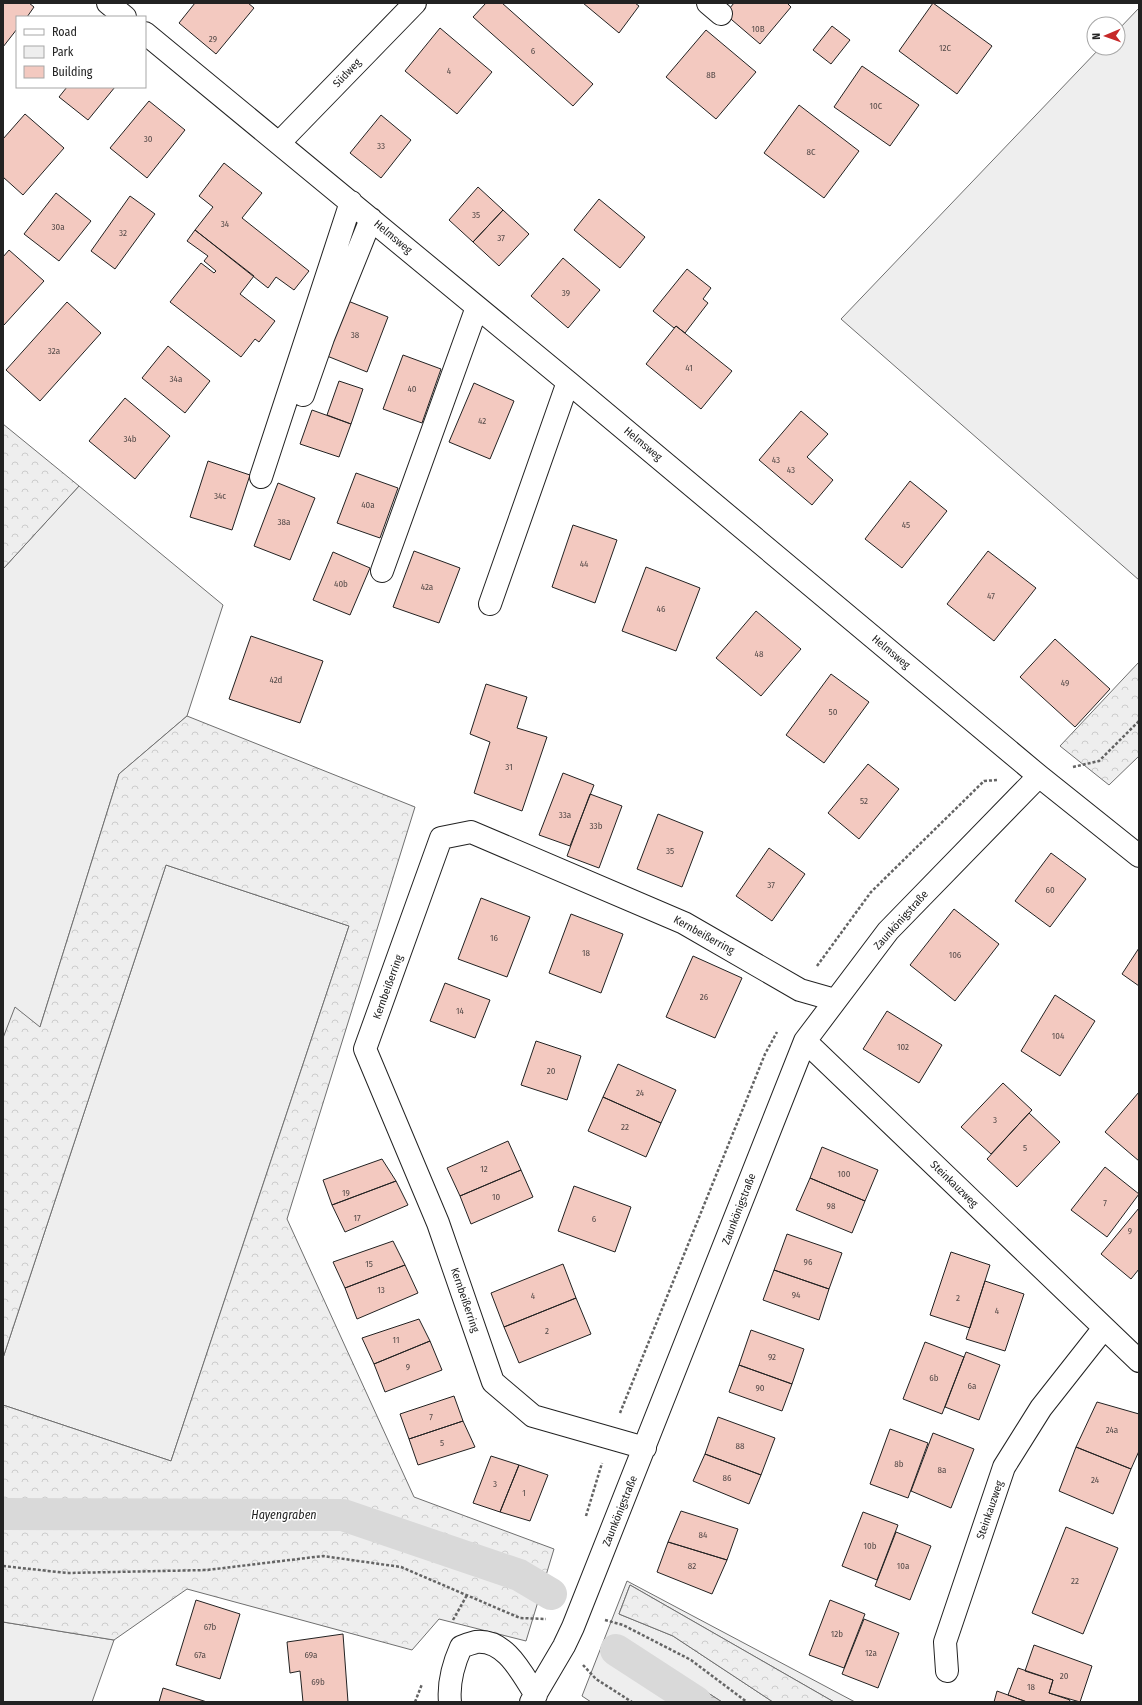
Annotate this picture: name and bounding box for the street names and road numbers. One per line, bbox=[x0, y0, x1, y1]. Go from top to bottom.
street label: Südweg bbox=[330, 55, 364, 90]
street label: Helmsweg bbox=[371, 217, 415, 257]
street label: Helmsweg bbox=[621, 424, 665, 464]
street label: Helmsweg bbox=[869, 632, 913, 672]
street label: Zaunkönigstraße bbox=[871, 888, 931, 952]
street label: Kernbeißerring bbox=[671, 913, 737, 957]
street label: Kernbeißerring bbox=[370, 952, 406, 1021]
street label: Steinkauzweg bbox=[927, 1158, 981, 1210]
street label: Zaunkönigstraße bbox=[720, 1172, 758, 1246]
street label: Kernbeißerring bbox=[448, 1266, 482, 1335]
street label: Zaunkönigstraße bbox=[600, 1474, 640, 1548]
street label: Steinkauzweg bbox=[974, 1478, 1006, 1541]

